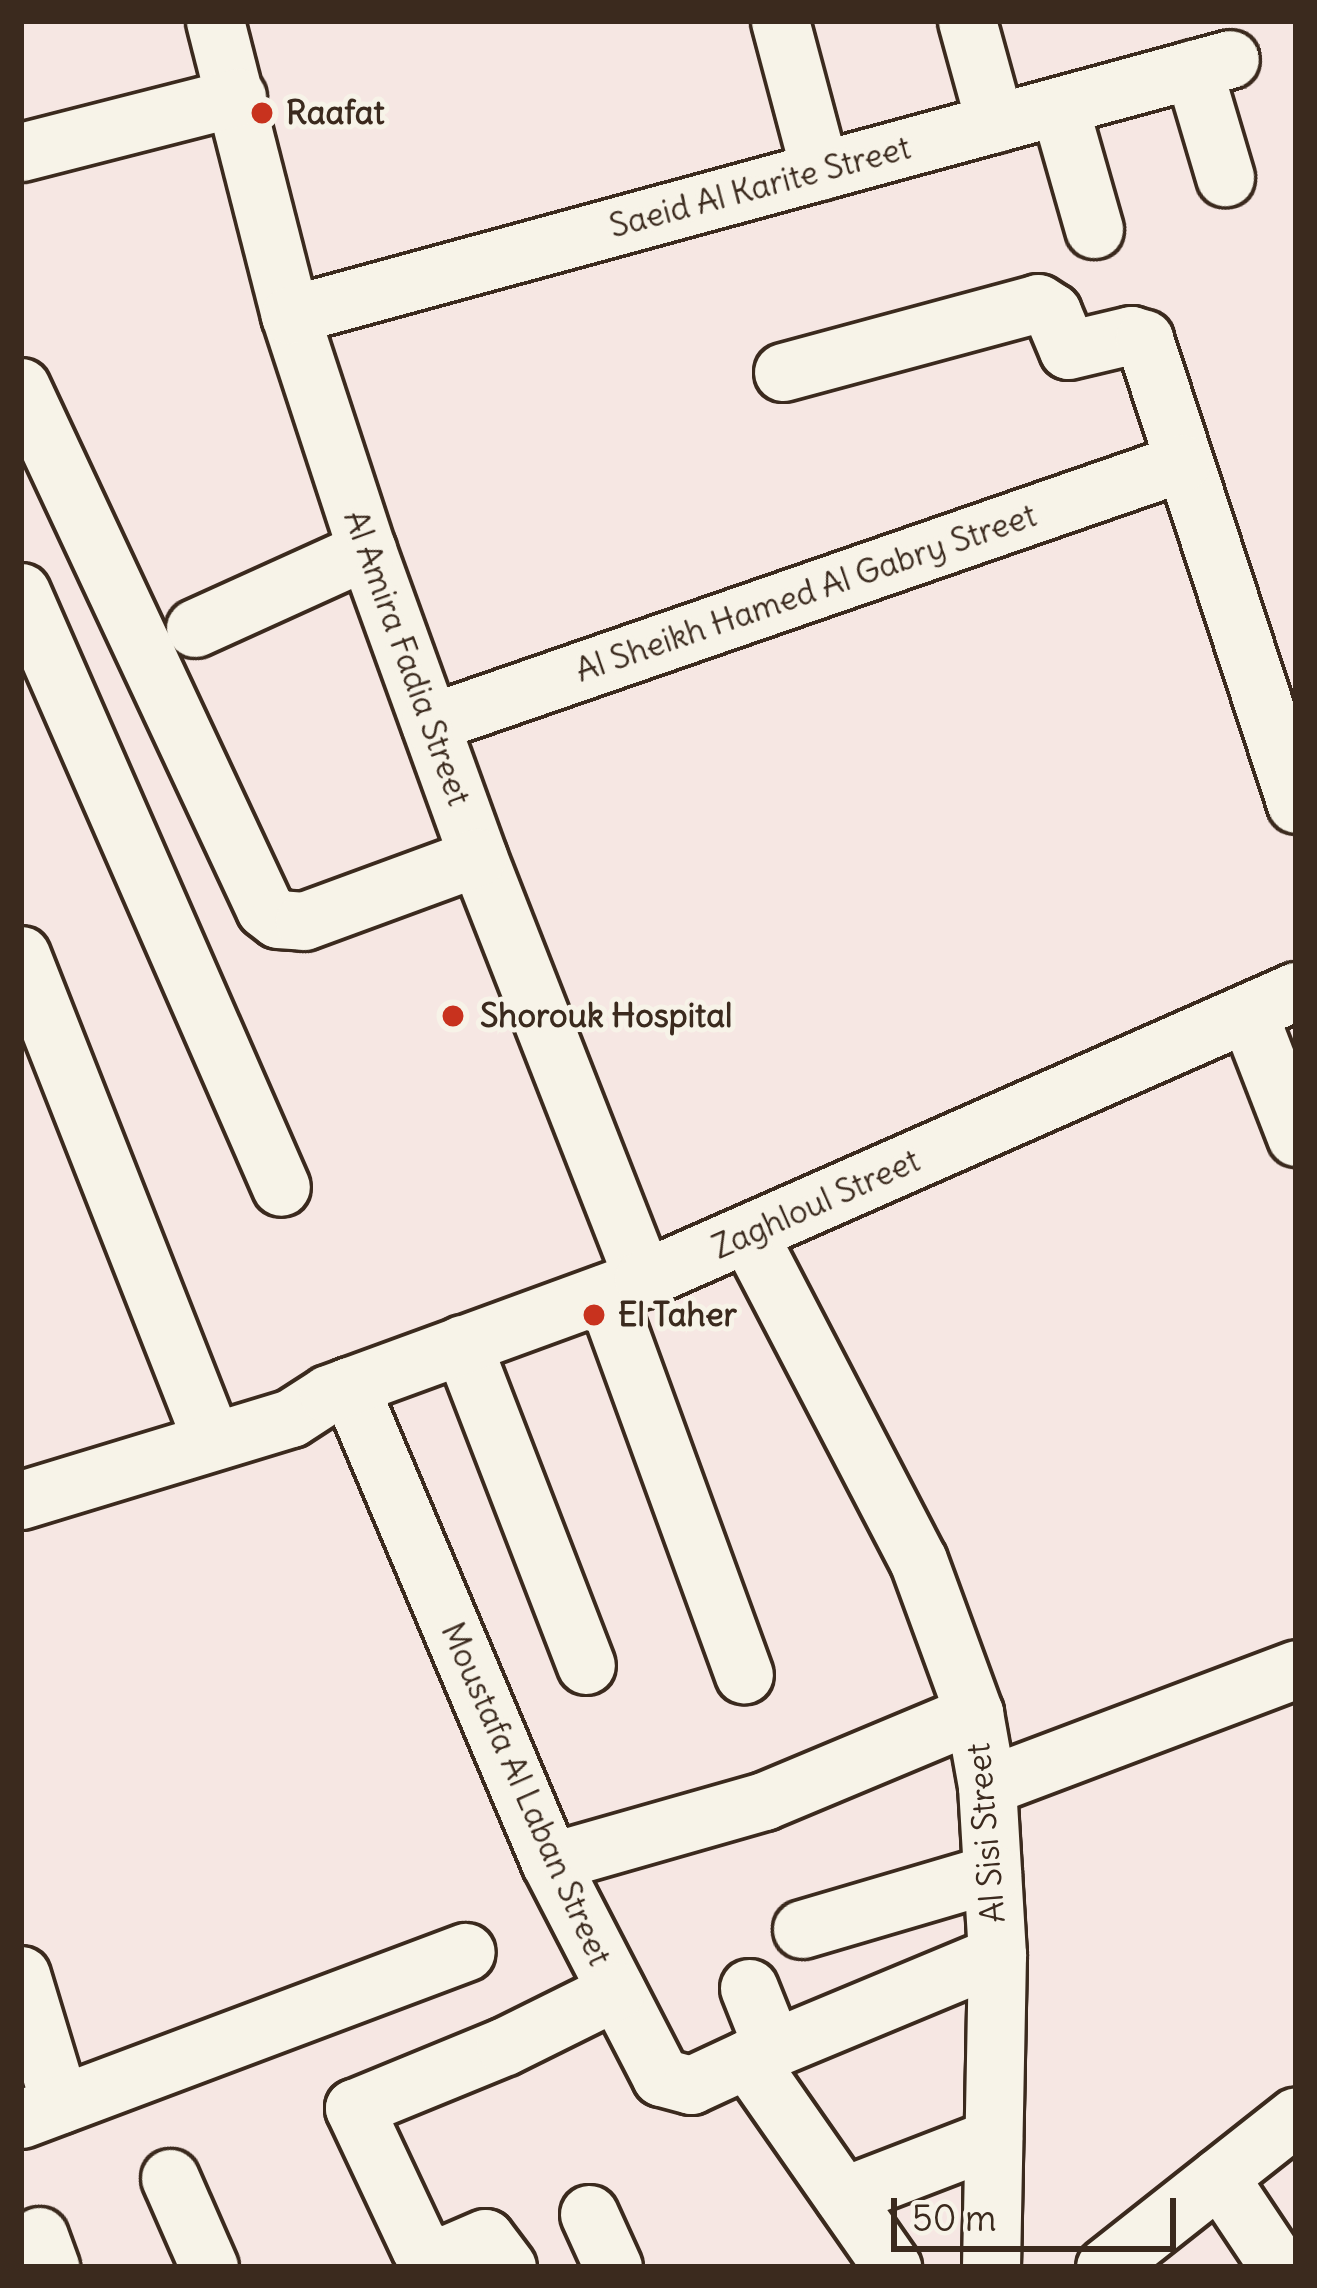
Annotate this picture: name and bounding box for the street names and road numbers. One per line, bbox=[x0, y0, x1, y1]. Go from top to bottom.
street label: Saeid Al Karite Street bbox=[605, 128, 915, 246]
street label: Al Sheikh Hamed Al Gabry Street bbox=[570, 495, 1042, 691]
street label: Al Amira Fadia Street bbox=[335, 505, 479, 811]
street label: Zaghloul Street bbox=[706, 1141, 926, 1267]
street label: Moustafa Al Laban Street bbox=[432, 1616, 620, 1972]
street label: Al Sisi Street bbox=[958, 1741, 1014, 1925]

